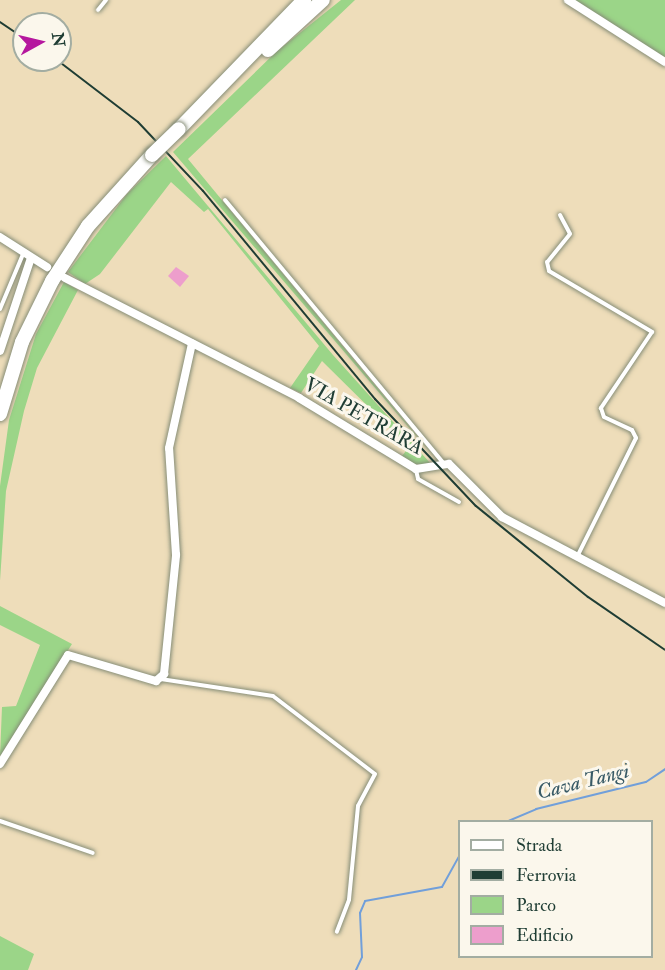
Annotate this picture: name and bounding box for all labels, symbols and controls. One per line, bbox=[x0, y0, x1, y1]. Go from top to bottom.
north arrow bbox=[12, 12, 72, 72]
text: N bbox=[47, 31, 69, 48]
street label: VIA PETRARA bbox=[300, 372, 428, 460]
water label: Cava Tangi bbox=[534, 758, 632, 806]
legend bbox=[458, 820, 653, 958]
text: Strada bbox=[516, 834, 562, 857]
text: Ferrovia bbox=[516, 864, 576, 887]
text: Parco bbox=[516, 894, 556, 917]
text: Edificio bbox=[516, 924, 573, 947]

